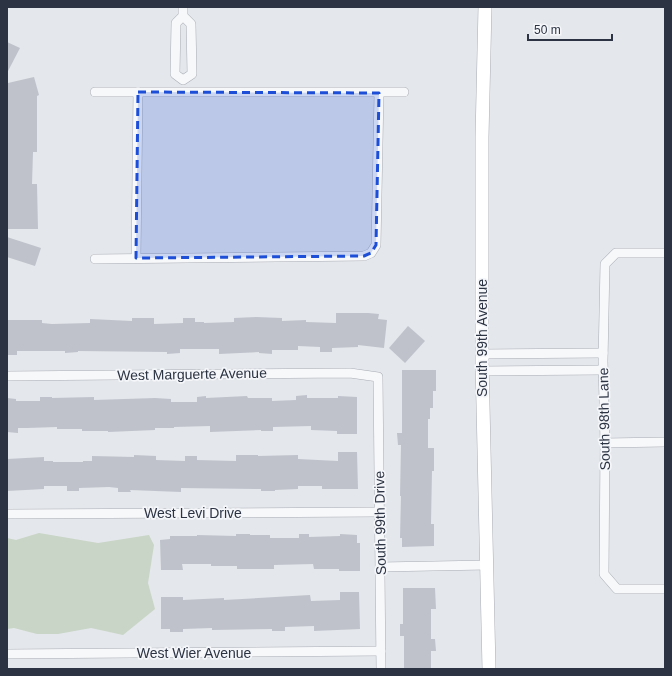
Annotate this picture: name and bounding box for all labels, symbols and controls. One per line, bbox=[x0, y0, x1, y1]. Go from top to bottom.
scale bar bbox=[528, 16, 612, 42]
text: 50 m bbox=[534, 23, 561, 37]
street label: South 99th Avenue bbox=[474, 279, 490, 397]
street label: West Marguerte Avenue bbox=[117, 365, 267, 383]
street label: South 98th Lane bbox=[595, 367, 613, 471]
street label: South 99th Drive bbox=[371, 471, 389, 575]
street label: West Levi Drive bbox=[144, 505, 242, 521]
street label: West Wier Avenue bbox=[137, 645, 252, 661]

